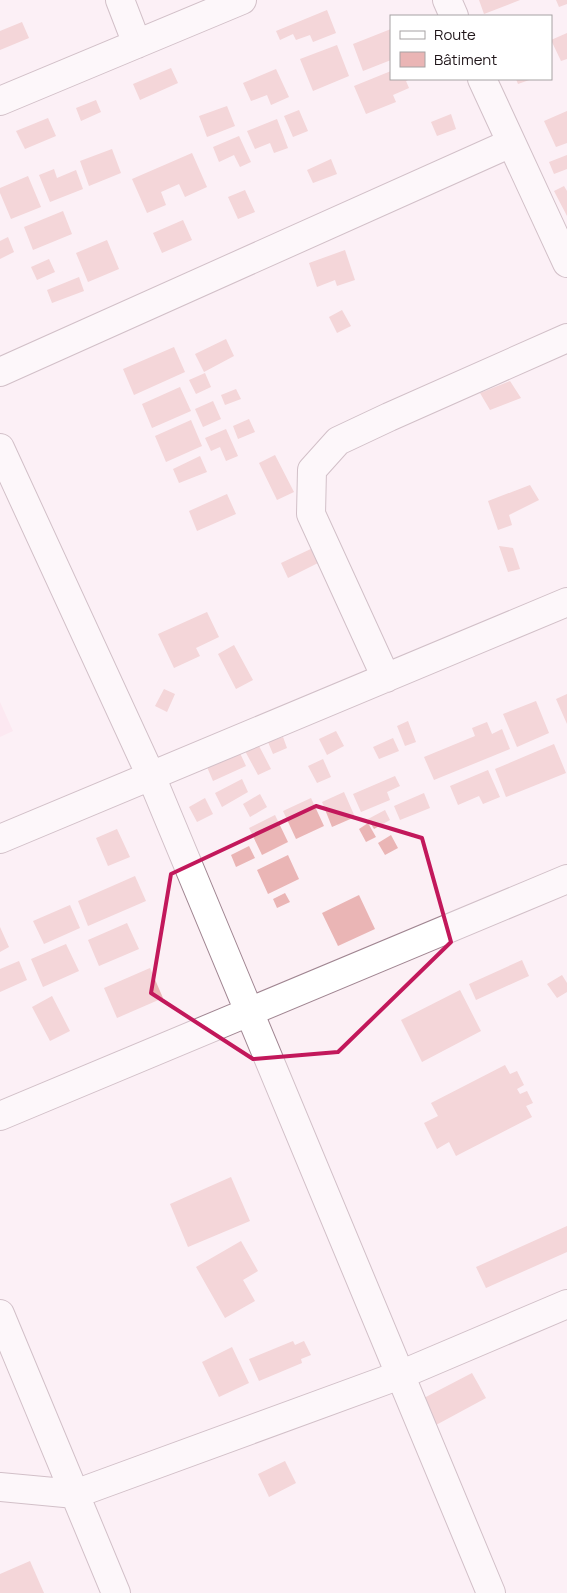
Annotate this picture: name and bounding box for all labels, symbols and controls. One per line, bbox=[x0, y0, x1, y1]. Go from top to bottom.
legend bbox=[390, 15, 552, 80]
text: Route bbox=[434, 24, 476, 45]
text: Bâtiment bbox=[434, 49, 497, 70]

